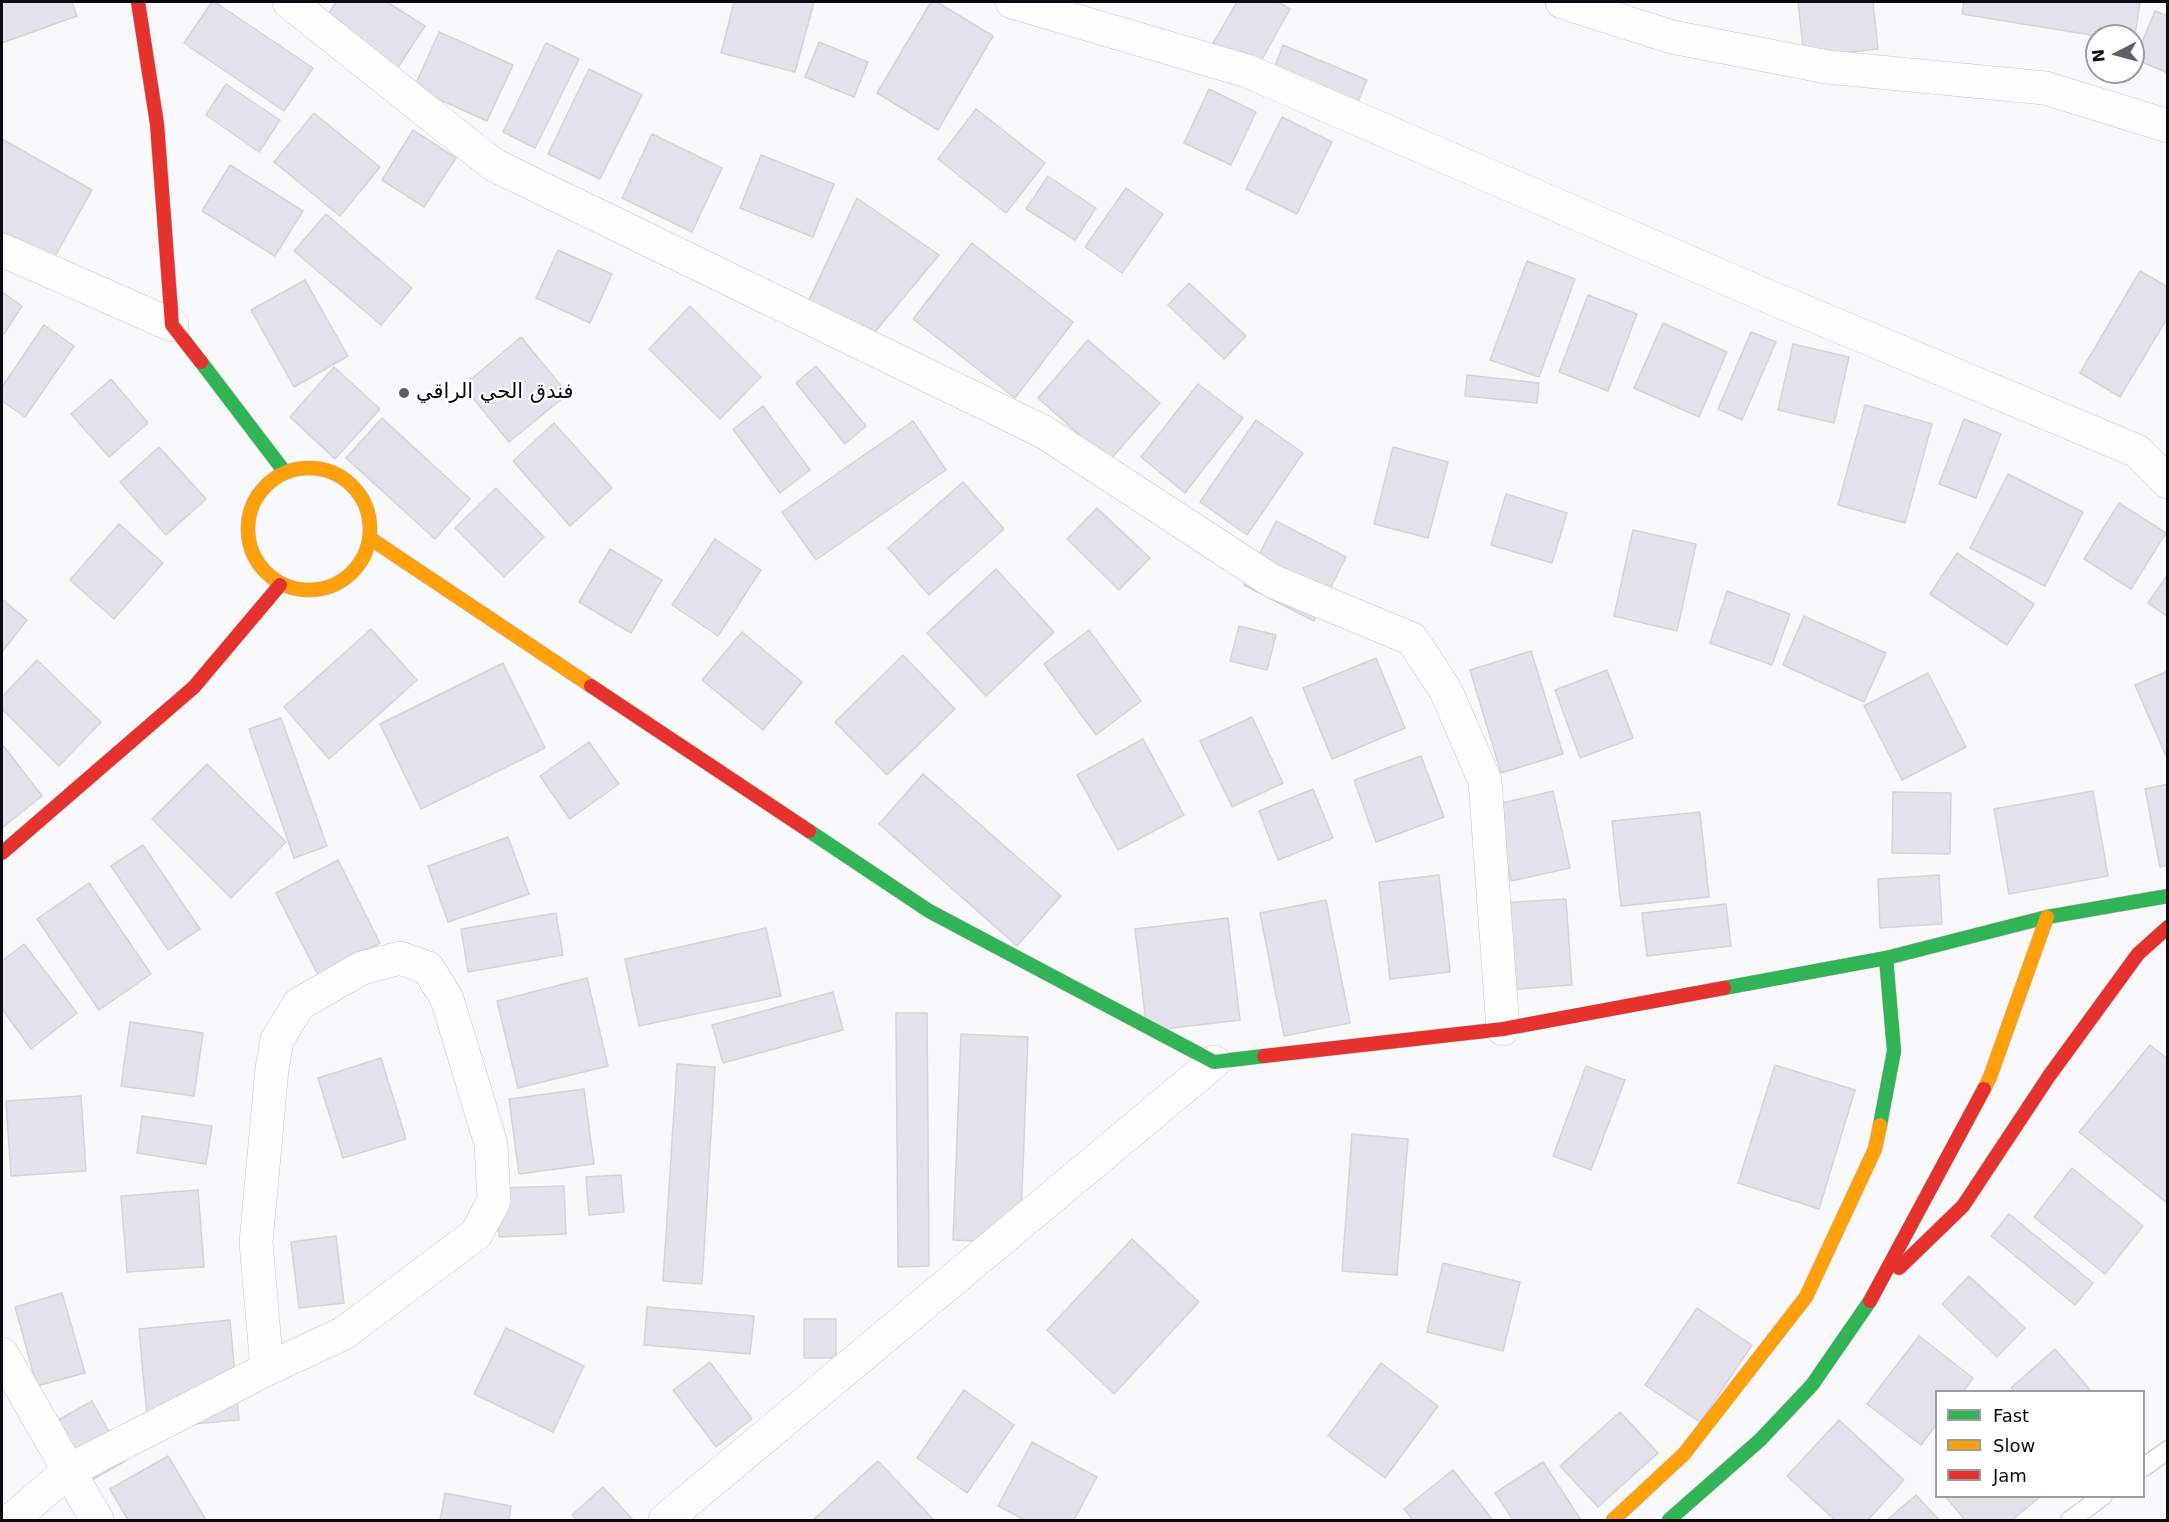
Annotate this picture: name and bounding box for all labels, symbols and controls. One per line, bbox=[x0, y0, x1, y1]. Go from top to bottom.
north arrow bbox=[2085, 24, 2145, 84]
text: N bbox=[2088, 48, 2109, 63]
place label: فندق الحي الراقي bbox=[416, 380, 574, 406]
marker: فندق الحي الراقي bbox=[397, 386, 411, 400]
legend bbox=[1935, 1390, 2145, 1498]
text: Fast bbox=[1993, 1405, 2029, 1426]
text: Slow bbox=[1993, 1435, 2035, 1456]
text: Jam bbox=[1993, 1465, 2027, 1486]

